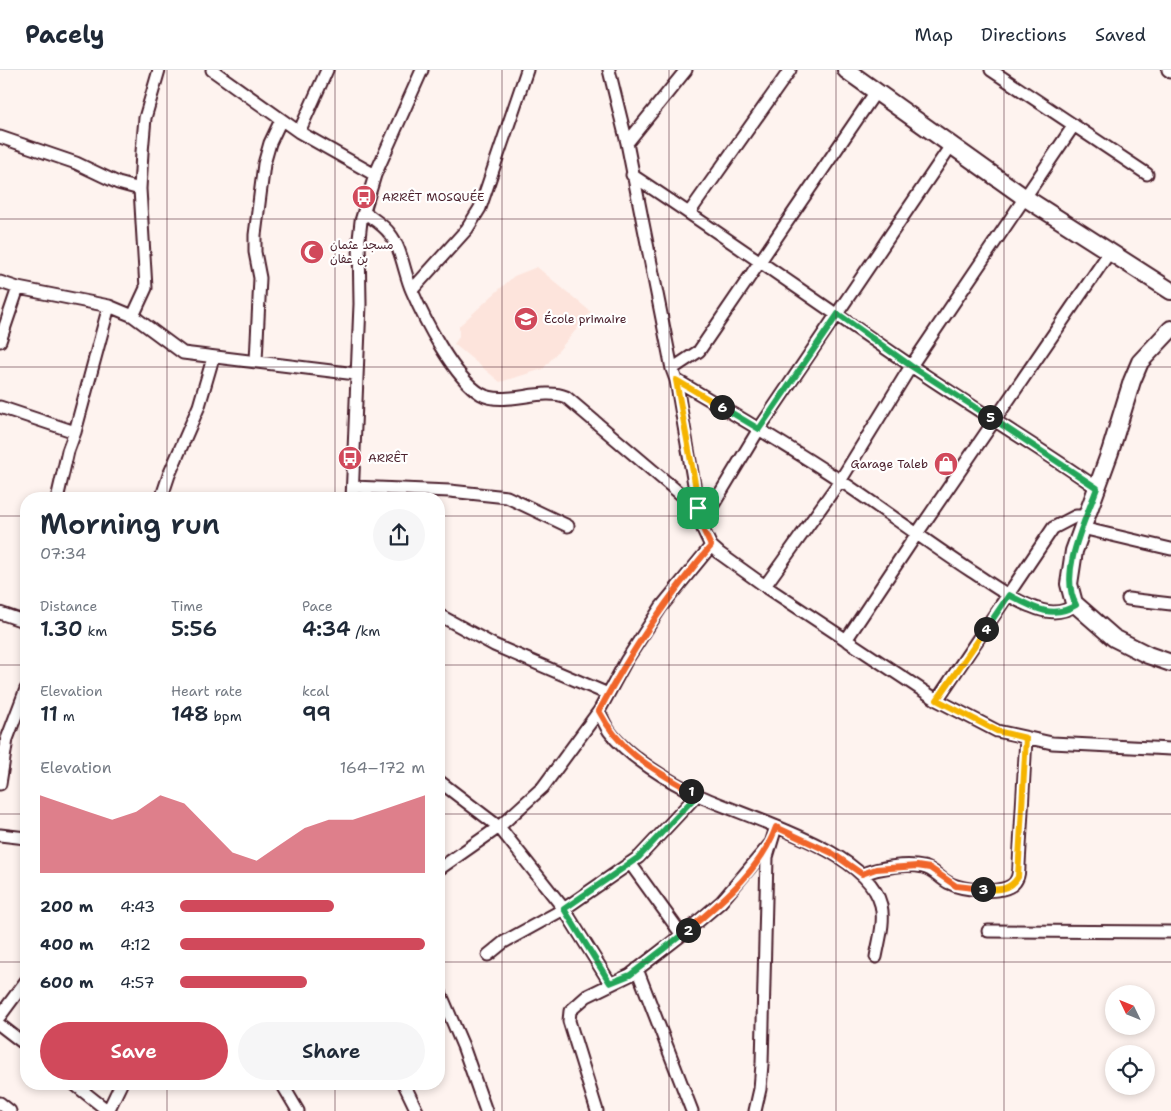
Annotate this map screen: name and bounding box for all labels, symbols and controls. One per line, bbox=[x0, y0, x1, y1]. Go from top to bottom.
text: Pacely bbox=[25, 19, 104, 51]
text: Map bbox=[915, 23, 953, 47]
text: Directions bbox=[981, 23, 1067, 47]
text: Saved bbox=[1095, 23, 1146, 47]
bus stop icon: ARRÊT MOSQUÉE bbox=[351, 184, 377, 210]
place label: ARRÊT MOSQUÉE bbox=[382, 189, 484, 205]
place label: مسجد عثمان بن عفان bbox=[330, 237, 393, 267]
mosque icon: مسجد عثمان بن عفان bbox=[299, 239, 325, 265]
school or university icon: École primaire bbox=[513, 306, 539, 332]
place label: École primaire bbox=[544, 311, 627, 327]
pin: 6 bbox=[710, 394, 734, 420]
text: 6 bbox=[718, 398, 727, 416]
pin: 5 bbox=[978, 404, 1002, 430]
text: 5 bbox=[986, 408, 995, 426]
bus stop icon: ARRÊT bbox=[337, 445, 363, 471]
place label: ARRÊT bbox=[368, 450, 409, 466]
shop icon: Garage Taleb bbox=[933, 451, 959, 477]
place label: Garage Taleb bbox=[851, 456, 928, 472]
pin bbox=[677, 487, 719, 529]
icon: arrive bbox=[684, 494, 712, 522]
text: Morning run bbox=[40, 505, 220, 543]
button: share bbox=[373, 509, 425, 561]
text: 07:34 bbox=[40, 543, 86, 564]
text: Distance bbox=[40, 597, 97, 615]
text: Time bbox=[171, 597, 203, 615]
text: Pace bbox=[302, 597, 333, 615]
text: 1.30 bbox=[40, 615, 83, 643]
text: 5:56 bbox=[171, 615, 217, 643]
text: 4:34 bbox=[302, 615, 351, 643]
pin: 4 bbox=[974, 616, 998, 642]
text: 4 bbox=[982, 620, 991, 638]
text: km bbox=[83, 622, 107, 640]
text: /km bbox=[351, 622, 380, 640]
text: Elevation bbox=[40, 682, 103, 700]
text: Heart rate bbox=[171, 682, 242, 700]
text: kcal bbox=[302, 682, 329, 700]
text: 11 bbox=[40, 700, 58, 728]
text: 148 bbox=[171, 700, 209, 728]
text: 99 bbox=[302, 700, 331, 728]
text: m bbox=[58, 707, 75, 725]
text: bpm bbox=[209, 707, 242, 725]
text: Elevation bbox=[40, 757, 112, 778]
text: 164–172 m bbox=[340, 757, 425, 778]
pin: 1 bbox=[678, 778, 704, 804]
text: 1 bbox=[688, 782, 695, 800]
pin: 3 bbox=[970, 876, 996, 902]
text: 3 bbox=[979, 880, 988, 898]
text: 200 m bbox=[40, 896, 93, 917]
text: 4:43 bbox=[120, 896, 155, 917]
pin: 2 bbox=[676, 918, 700, 942]
text: 2 bbox=[684, 921, 693, 939]
text: 400 m bbox=[40, 934, 94, 955]
text: 4:12 bbox=[120, 934, 151, 955]
text: 600 m bbox=[40, 972, 94, 993]
text: 4:57 bbox=[120, 972, 155, 993]
north arrow bbox=[1105, 985, 1155, 1035]
map controls bbox=[1105, 985, 1155, 1095]
button: Save bbox=[40, 1022, 228, 1080]
button: Share bbox=[238, 1022, 425, 1080]
button: locate bbox=[1105, 1045, 1155, 1095]

